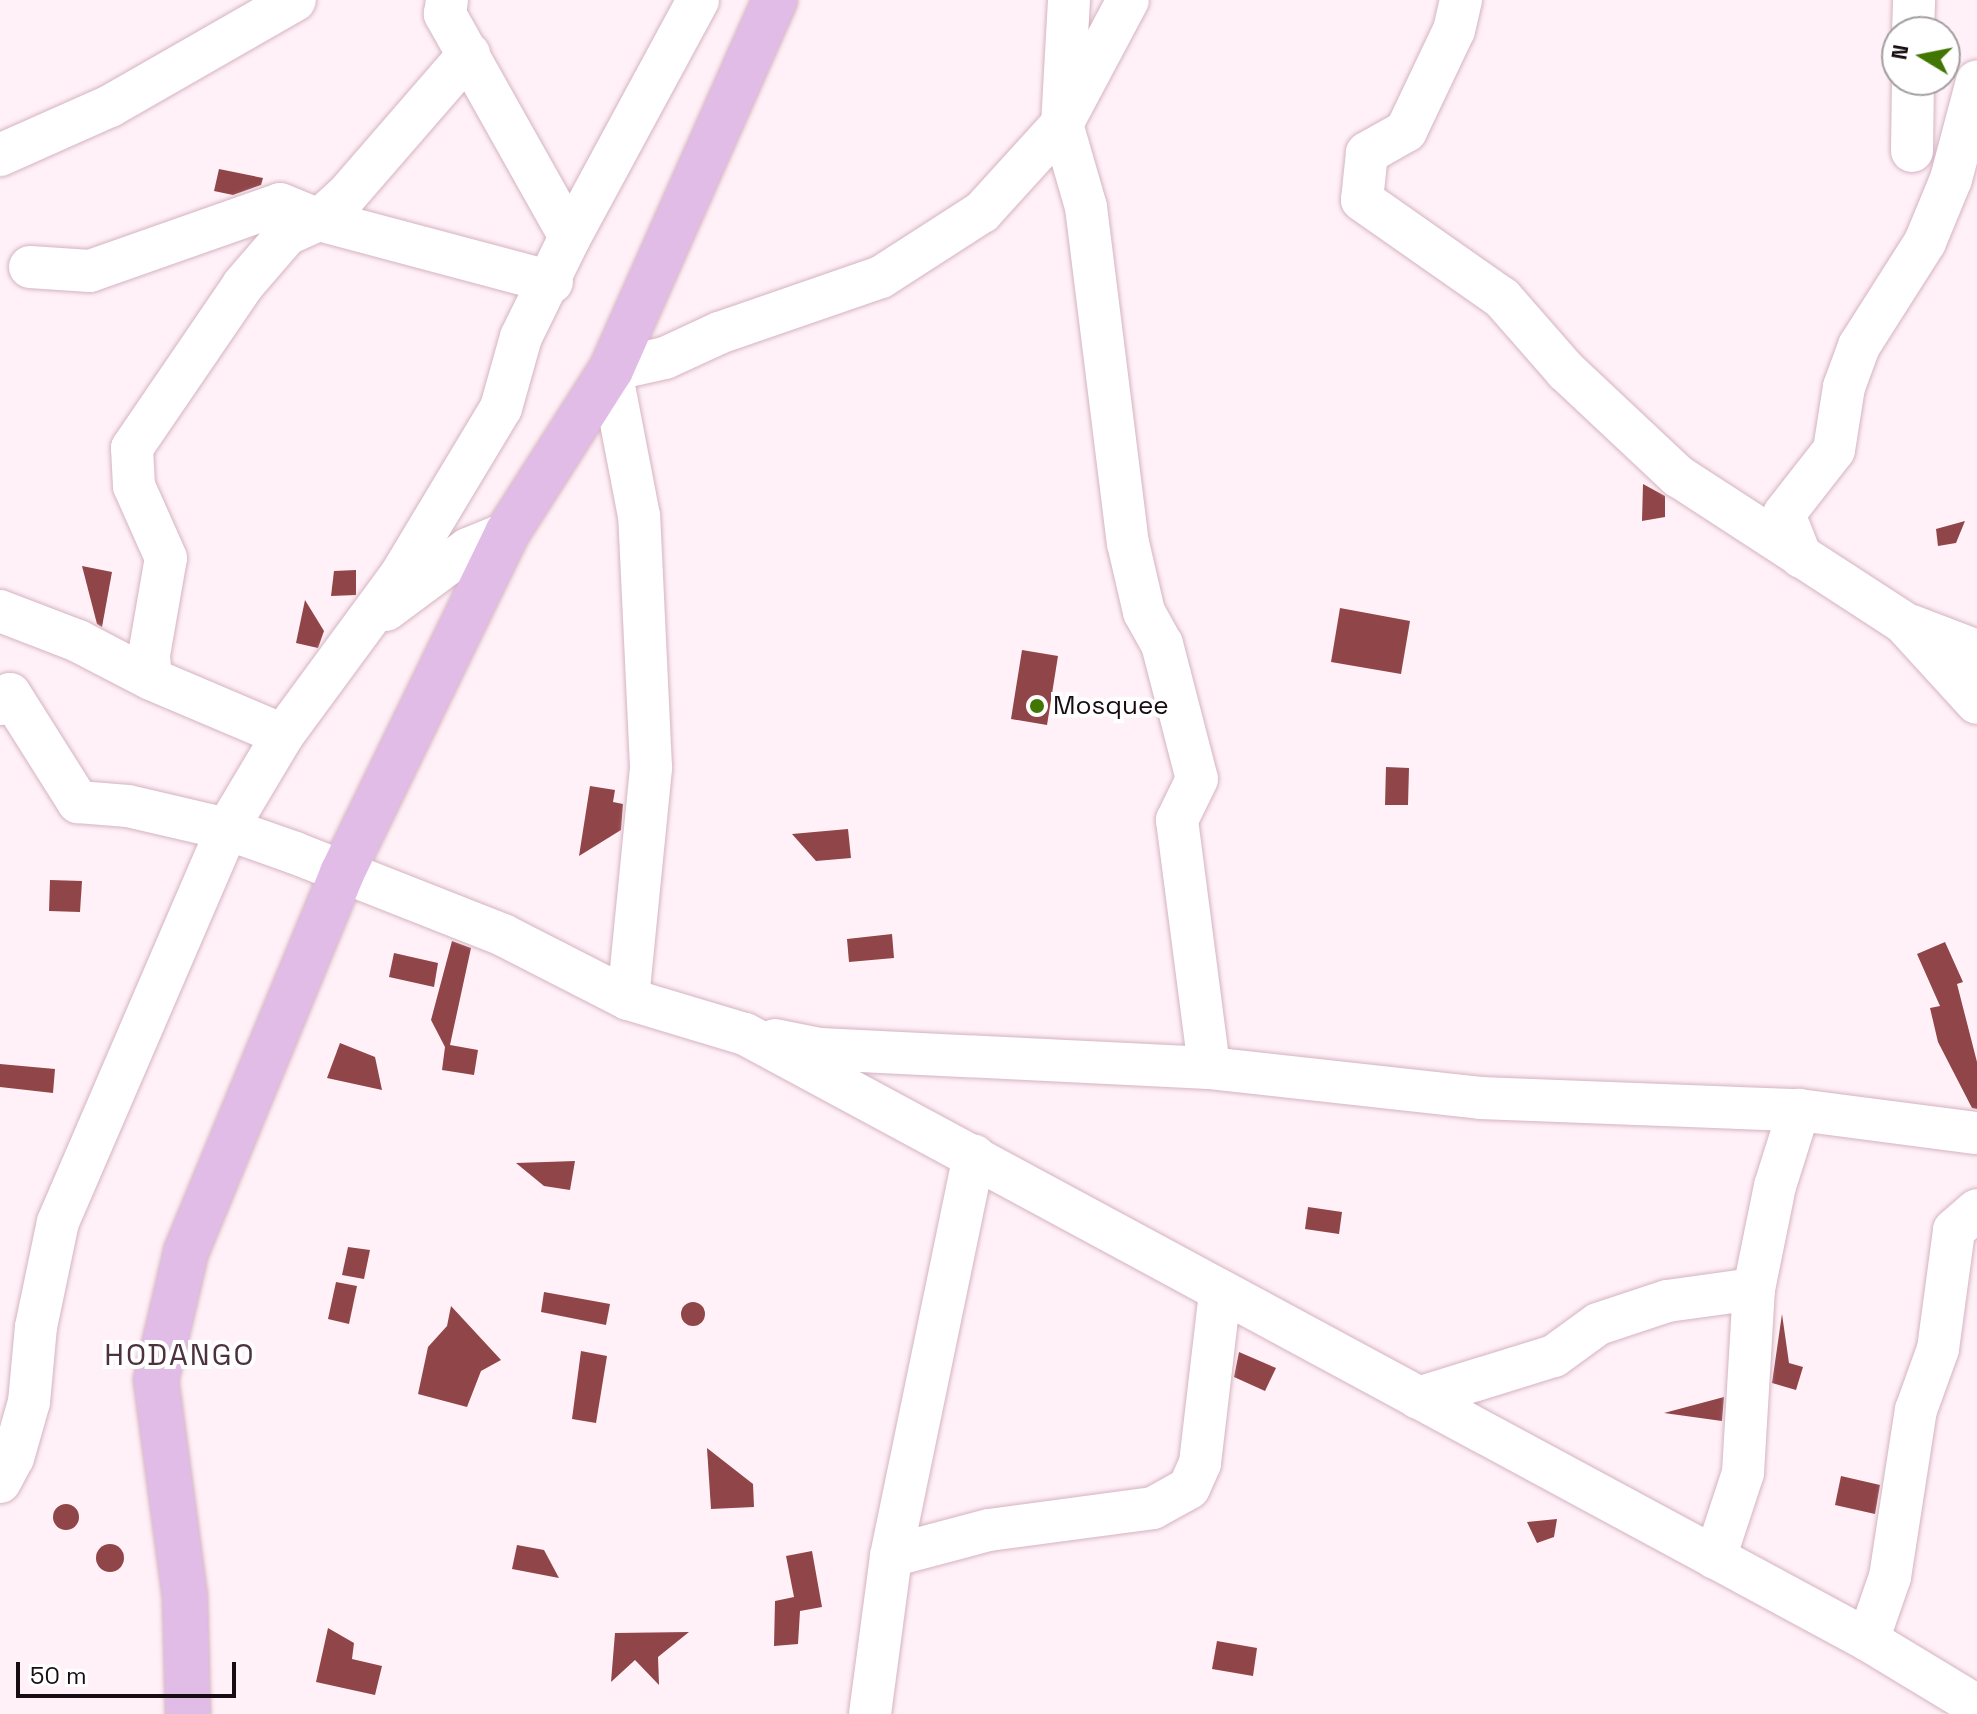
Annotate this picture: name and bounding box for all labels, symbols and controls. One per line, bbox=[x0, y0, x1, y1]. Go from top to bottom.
north arrow bbox=[1881, 16, 1961, 96]
text: N bbox=[1884, 42, 1914, 62]
place label: Mosquee bbox=[1053, 690, 1169, 722]
marker: Mosquee bbox=[1028, 697, 1046, 715]
district label: HODANGO bbox=[104, 1337, 256, 1373]
scale bar bbox=[20, 1646, 240, 1696]
text: 50 m bbox=[30, 1660, 87, 1691]

